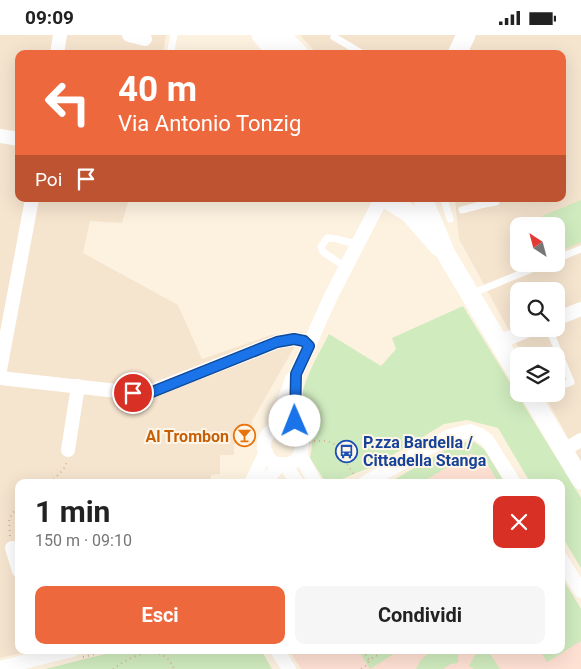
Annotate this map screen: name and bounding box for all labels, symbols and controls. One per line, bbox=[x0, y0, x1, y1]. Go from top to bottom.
text: 09:09 bbox=[25, 6, 74, 29]
text: 40 m bbox=[118, 69, 197, 110]
icon: left bbox=[35, 70, 100, 135]
text: Via Antonio Tonzig bbox=[118, 111, 301, 136]
icon: arrive bbox=[72, 165, 100, 193]
text: Poi bbox=[35, 168, 62, 191]
north arrow bbox=[510, 217, 565, 273]
map controls bbox=[510, 217, 565, 402]
button: search bbox=[510, 282, 565, 337]
button: layers bbox=[510, 347, 565, 402]
pin bbox=[112, 372, 154, 414]
icon: arrive bbox=[119, 379, 147, 407]
position arrow bbox=[268, 394, 320, 446]
bar icon: Al Trombon bbox=[233, 424, 257, 448]
place label: Al Trombon bbox=[146, 427, 229, 446]
place label: P.zza Bardella / Cittadella Stanga bbox=[363, 433, 487, 470]
bus stop icon: P.zza Bardella / Cittadella Stanga bbox=[335, 439, 359, 463]
text: 1 min bbox=[35, 494, 110, 529]
button: close bbox=[493, 496, 545, 548]
text: 150 m · 09:10 bbox=[35, 531, 132, 550]
button: Esci bbox=[35, 586, 285, 644]
button: Condividi bbox=[295, 586, 545, 644]

